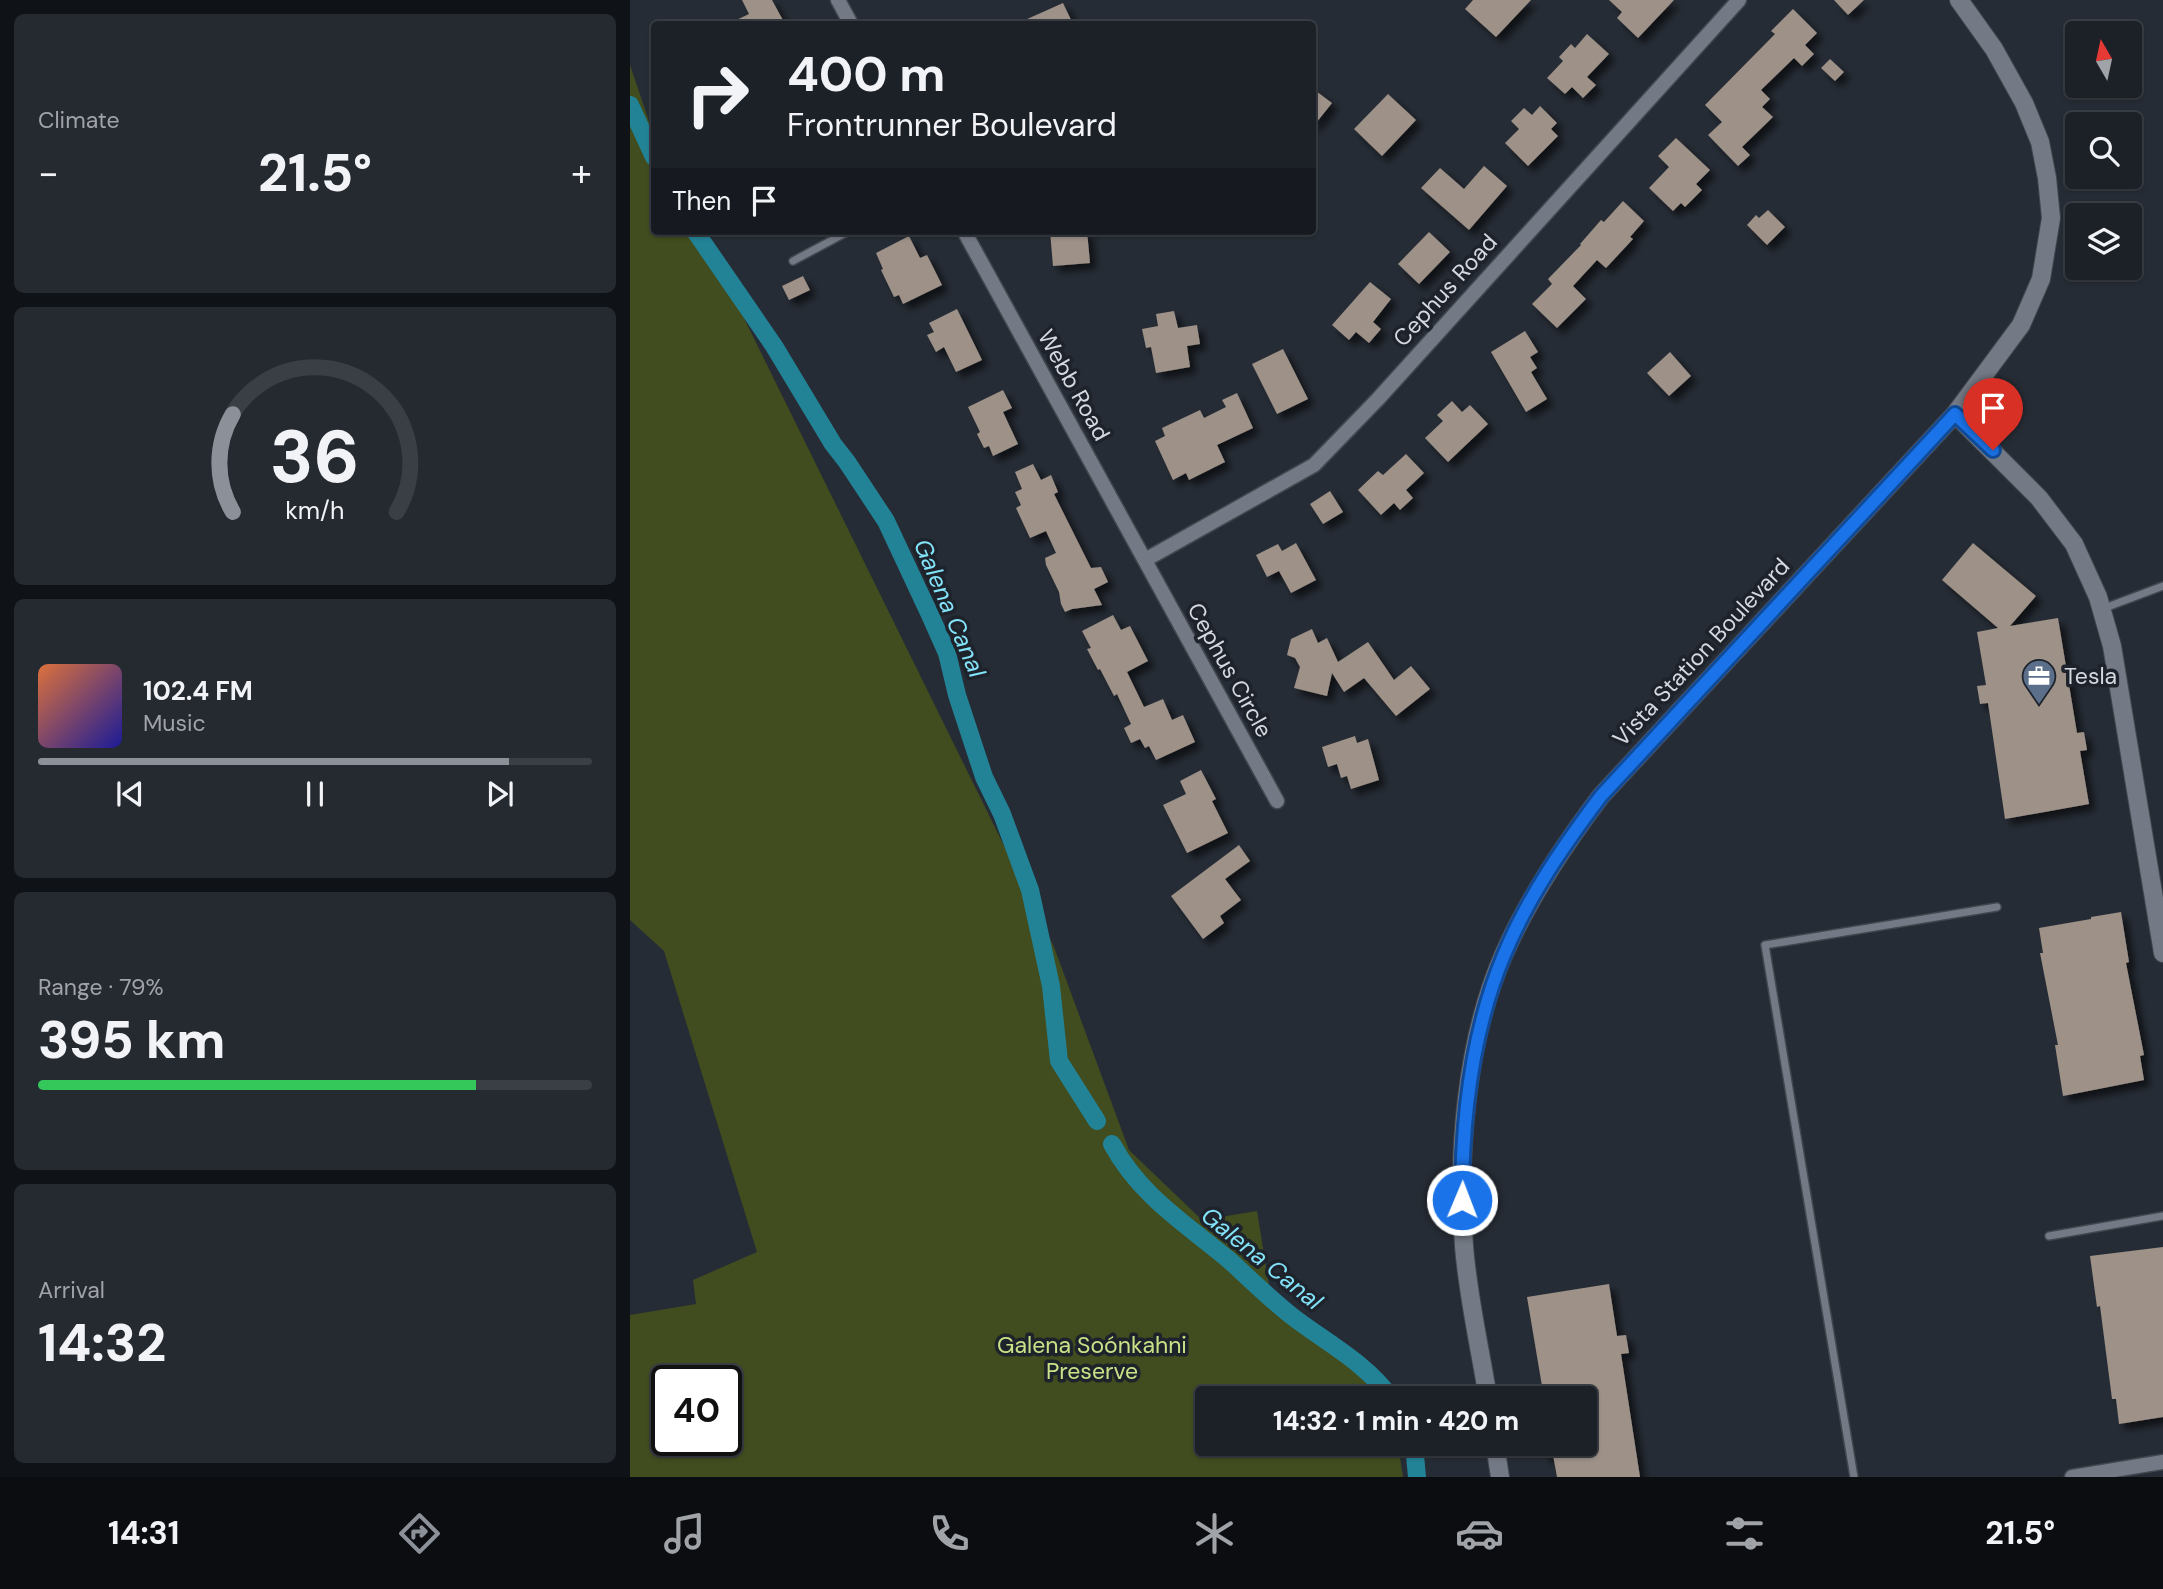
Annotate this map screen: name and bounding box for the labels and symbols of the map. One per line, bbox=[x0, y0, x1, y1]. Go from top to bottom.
north arrow bbox=[2065, 21, 2142, 98]
street label: Cephus Road bbox=[1386, 227, 1504, 353]
street label: Webb Road bbox=[1031, 324, 1117, 446]
pin bbox=[1963, 378, 2023, 450]
water label: Galena Canal bbox=[907, 534, 993, 682]
street label: Vista Station Boulevard bbox=[1606, 552, 1796, 752]
street label: Cephus Circle bbox=[1181, 597, 1279, 743]
office icon: Tesla bbox=[2020, 657, 2058, 706]
place label: Tesla bbox=[2064, 661, 2117, 691]
position arrow bbox=[1425, 1163, 1499, 1237]
water label: Galena Canal bbox=[1195, 1200, 1329, 1317]
park label: Galena Soónkahni Preserve bbox=[997, 1330, 1187, 1386]
speed limit sign: 40 bbox=[651, 1365, 742, 1456]

